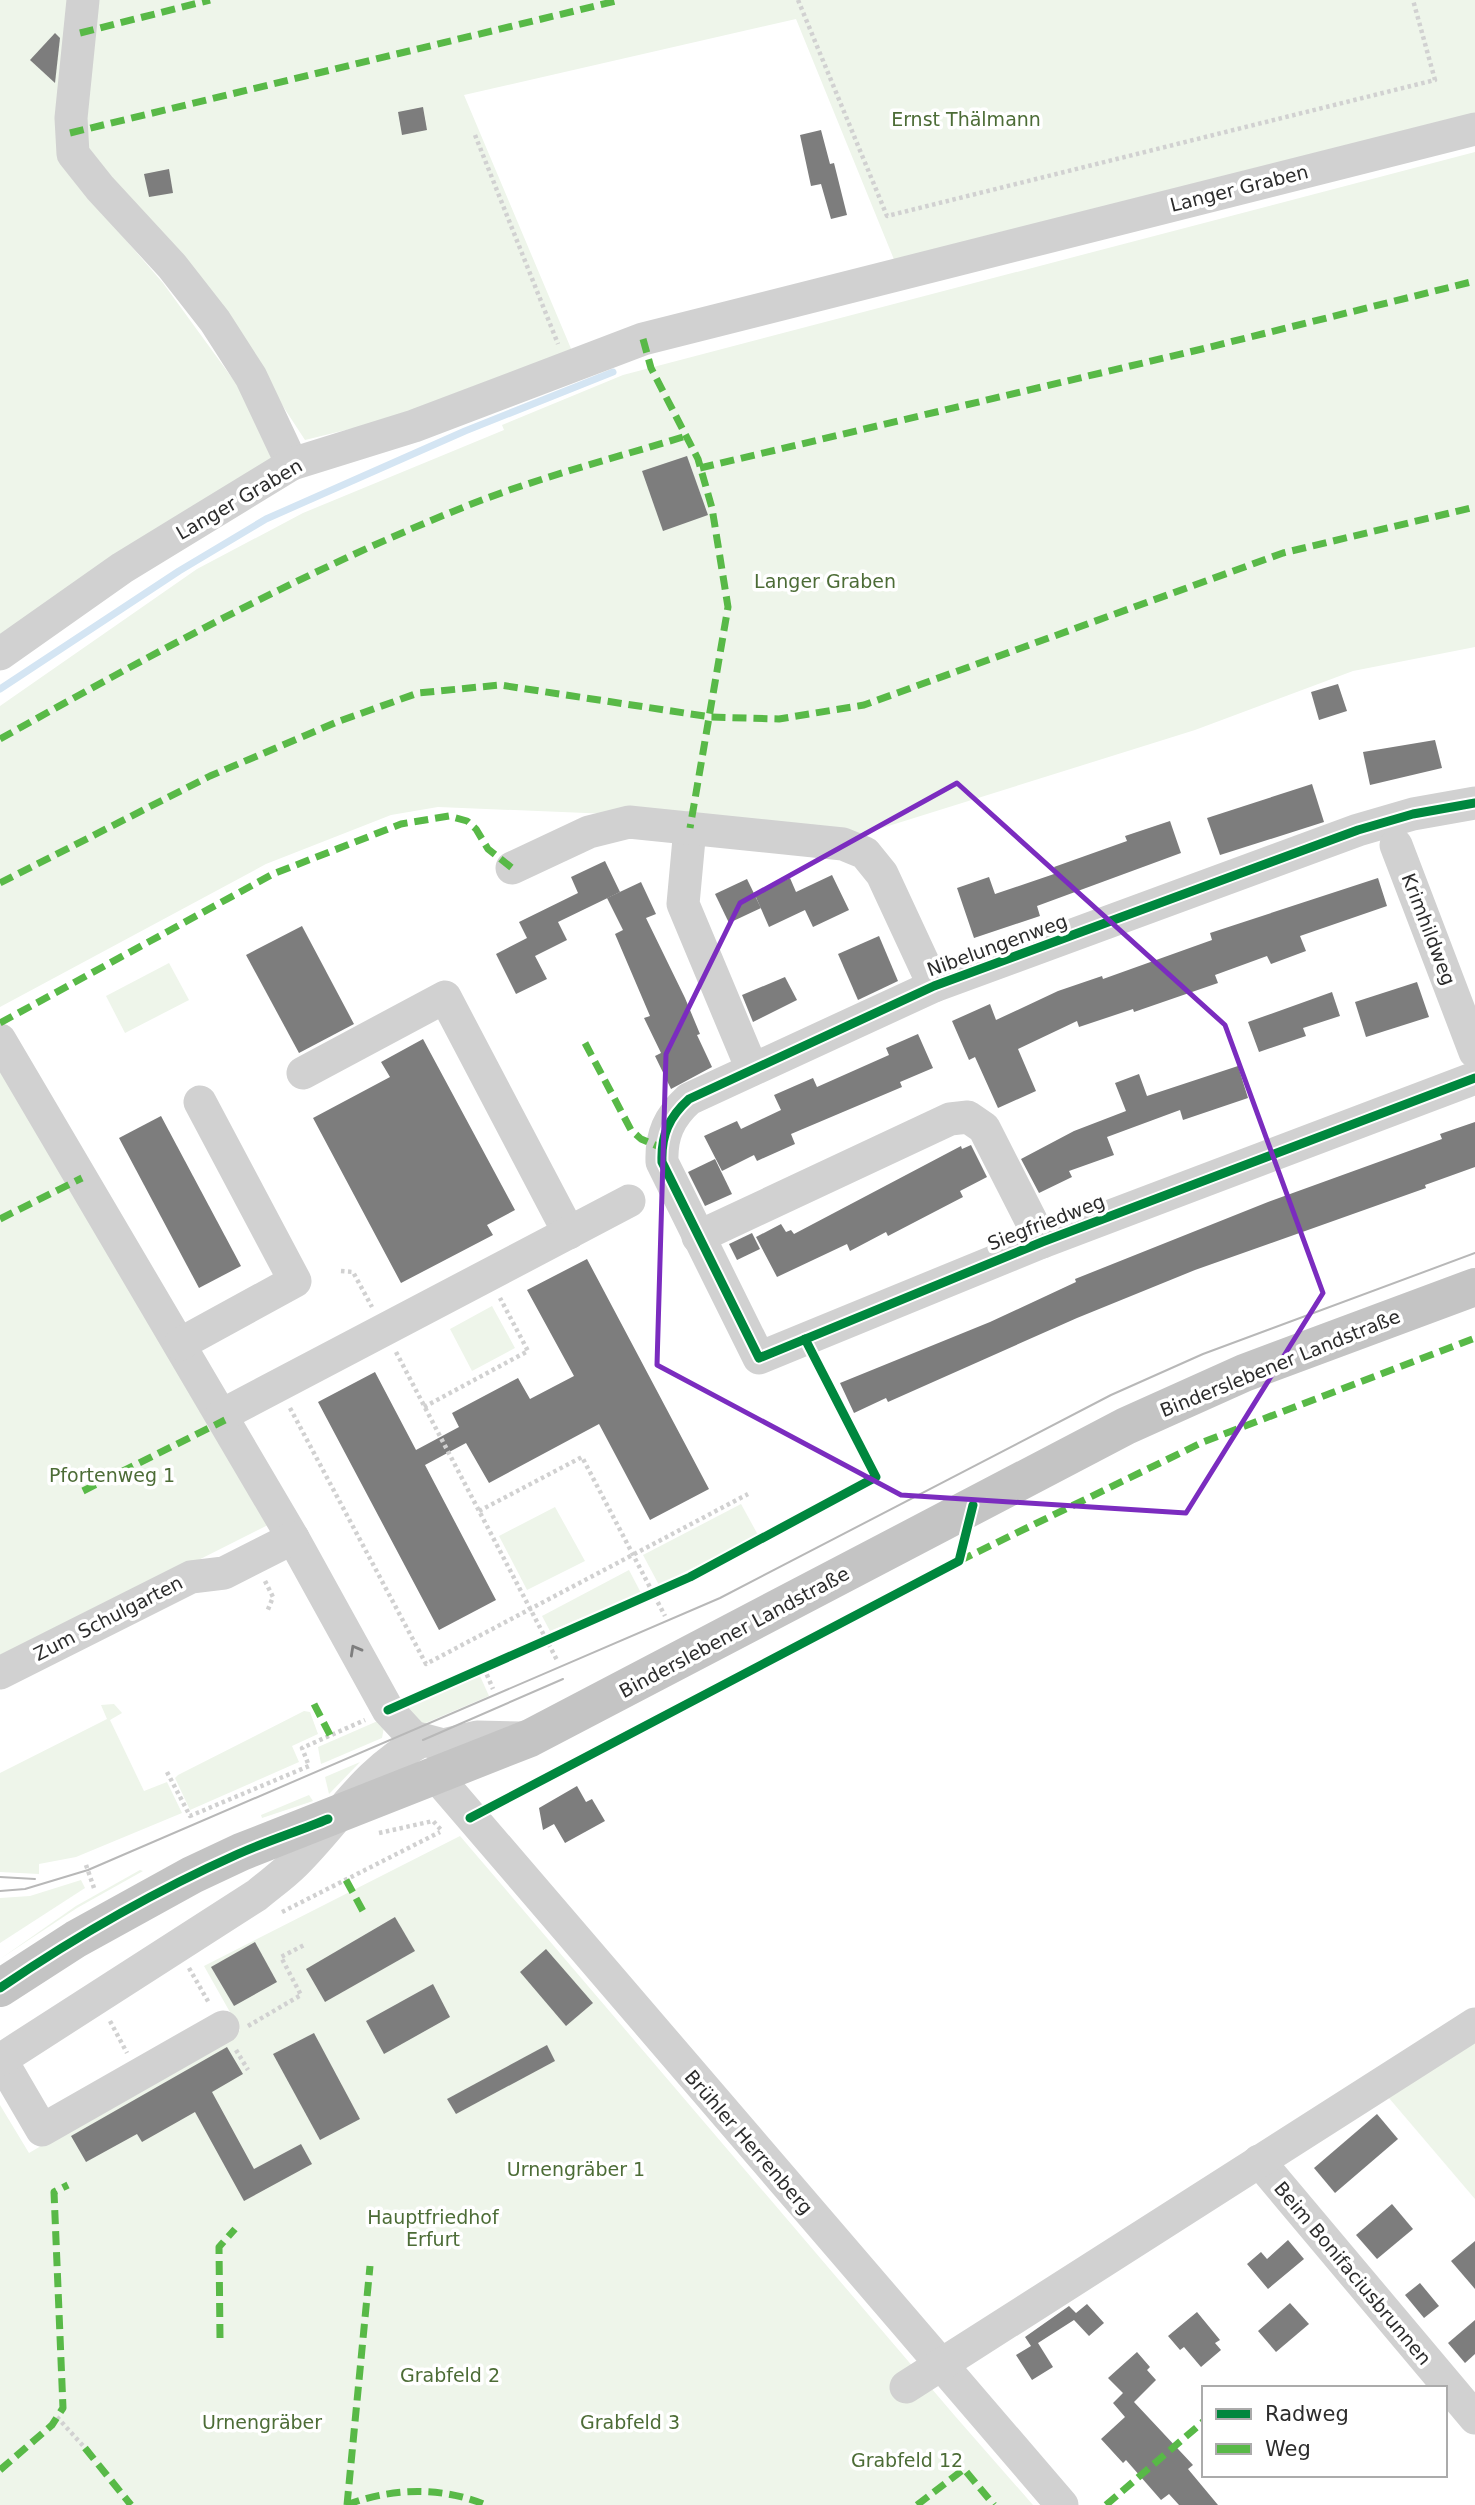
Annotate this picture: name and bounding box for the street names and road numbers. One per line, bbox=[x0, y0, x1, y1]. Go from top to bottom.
street label: Langer Graben bbox=[1168, 160, 1310, 216]
street label: Langer Graben bbox=[172, 454, 306, 544]
street label: Krimhildweg bbox=[1398, 870, 1460, 988]
street label: Nibelungenweg bbox=[924, 909, 1070, 981]
street label: Siegfriedweg bbox=[984, 1190, 1108, 1254]
street label: Binderslebener Landstraße bbox=[1157, 1305, 1403, 1421]
street label: Binderslebener Landstraße bbox=[615, 1562, 853, 1702]
street label: Zum Schulgarten bbox=[30, 1571, 186, 1665]
street label: Brühler Herrenberg bbox=[680, 2065, 818, 2219]
street label: Beim Bonifaciusbrunnen bbox=[1270, 2177, 1436, 2369]

